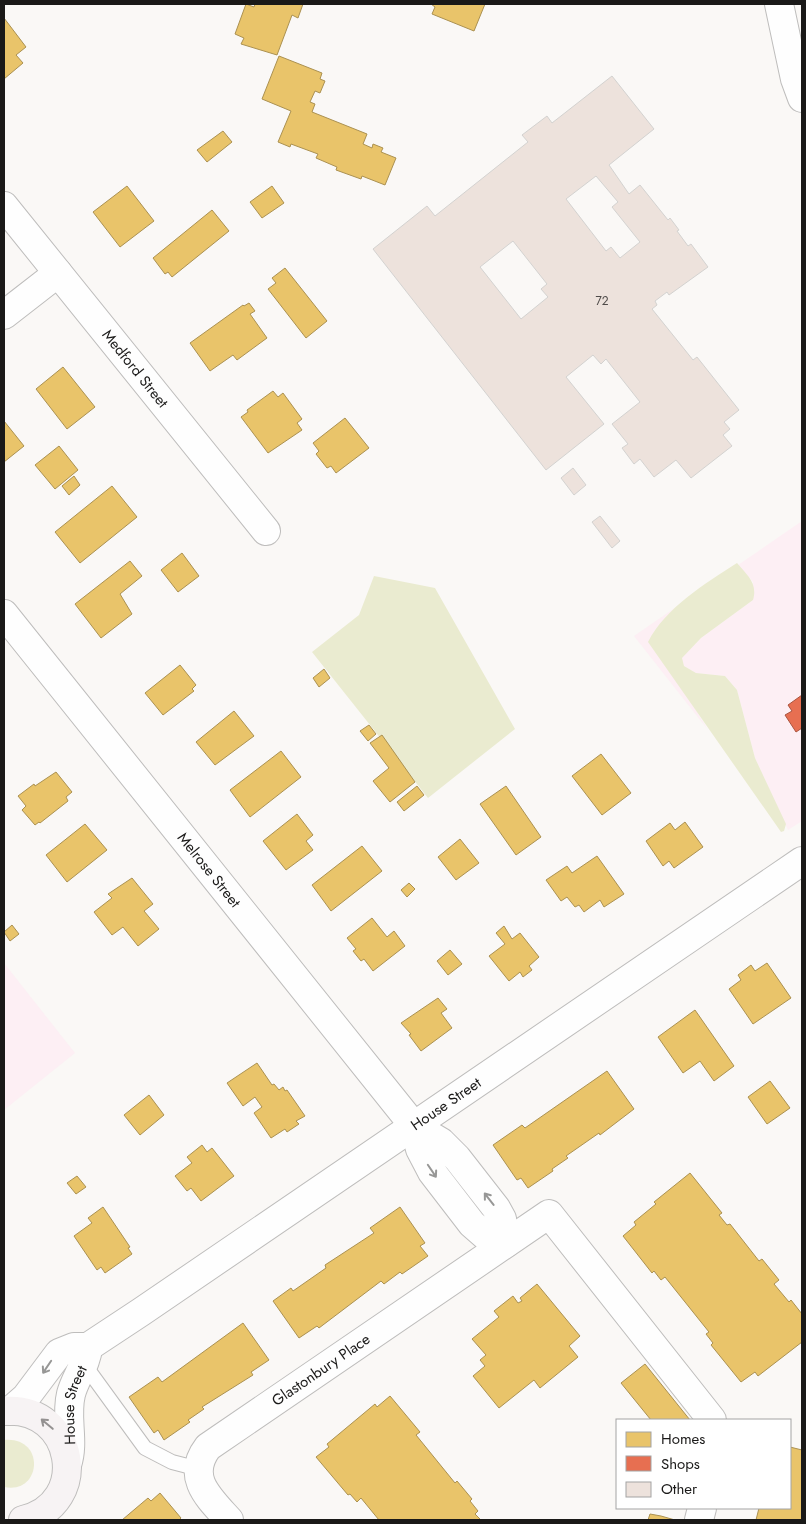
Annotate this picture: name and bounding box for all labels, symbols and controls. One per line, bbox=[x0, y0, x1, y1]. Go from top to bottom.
house number: 72 bbox=[595, 292, 609, 310]
street label: Medford Street bbox=[97, 325, 174, 413]
street label: Melrose Street bbox=[172, 828, 246, 913]
street label: House Street bbox=[406, 1072, 486, 1136]
one-way arrow bbox=[427, 1164, 437, 1178]
one-way arrow bbox=[484, 1193, 495, 1206]
street label: Glastonbury Place bbox=[267, 1328, 375, 1411]
one-way arrow bbox=[42, 1359, 52, 1373]
street label: House Street bbox=[58, 1361, 93, 1445]
one-way arrow bbox=[41, 1419, 54, 1430]
legend bbox=[616, 1419, 791, 1509]
text: Homes bbox=[661, 1428, 705, 1450]
text: Shops bbox=[661, 1453, 700, 1475]
text: Other bbox=[661, 1478, 698, 1500]

